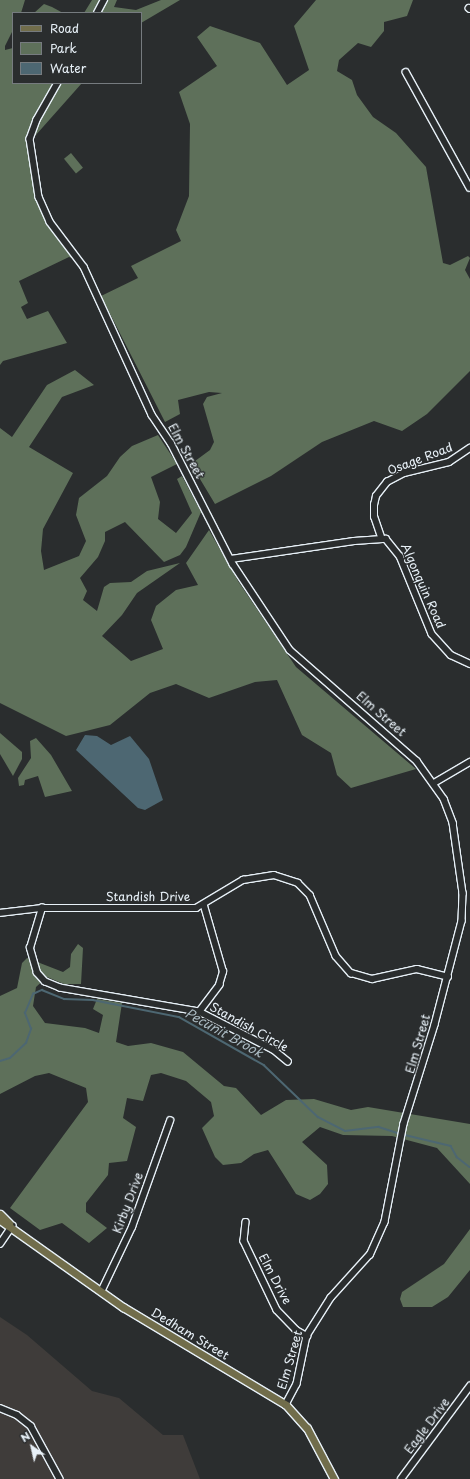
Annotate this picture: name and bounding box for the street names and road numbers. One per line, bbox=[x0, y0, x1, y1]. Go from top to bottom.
street label: Elm Street bbox=[165, 421, 207, 481]
street label: Osage Road bbox=[386, 440, 454, 478]
street label: Algonquin Road bbox=[398, 541, 448, 631]
street label: Elm Street bbox=[353, 689, 409, 739]
street label: Standish Drive bbox=[106, 890, 190, 904]
street label: Standish Circle bbox=[207, 999, 291, 1055]
street label: Elm Street bbox=[403, 1013, 433, 1075]
street label: Kirby Drive bbox=[110, 1170, 146, 1236]
street label: Elm Drive bbox=[256, 1251, 294, 1307]
street label: Dedham Street bbox=[148, 1305, 232, 1363]
street label: Elm Street bbox=[275, 1329, 305, 1391]
street label: Eagle Drive bbox=[401, 1395, 453, 1457]

